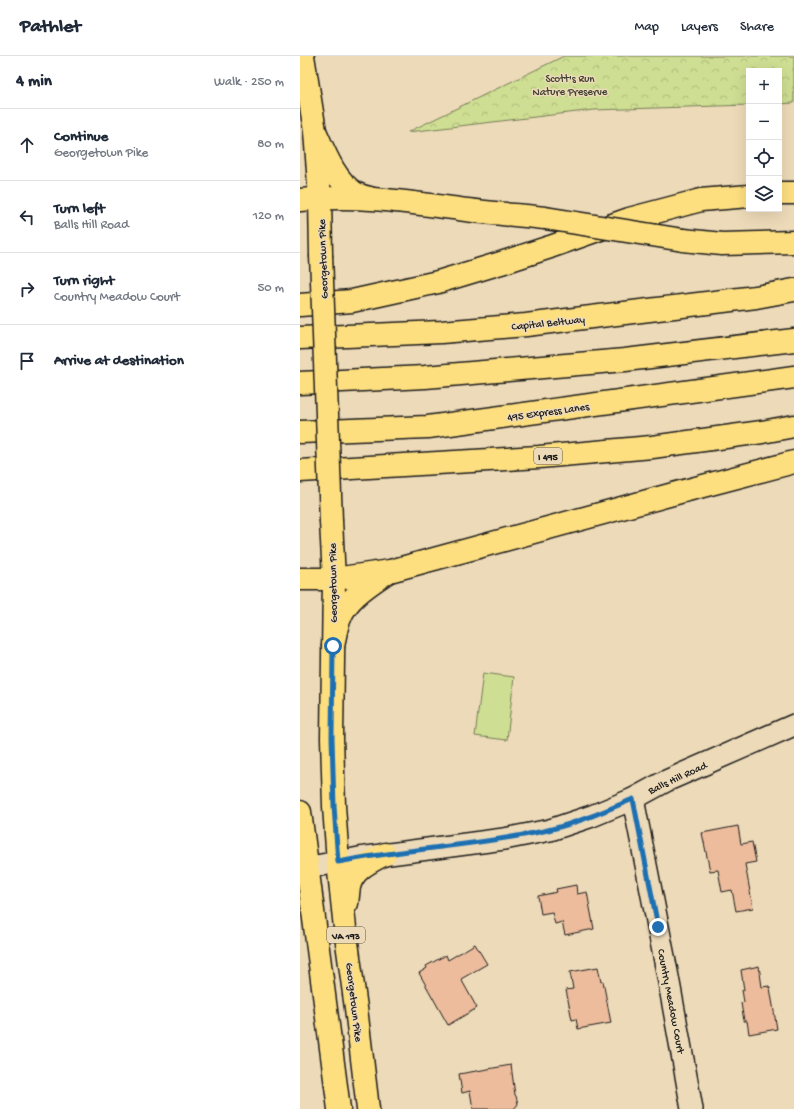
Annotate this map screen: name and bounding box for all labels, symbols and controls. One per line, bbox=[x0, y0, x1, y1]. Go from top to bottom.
text: Pathlet bbox=[20, 16, 81, 39]
text: Map bbox=[635, 19, 659, 36]
text: Layers bbox=[681, 19, 718, 36]
text: Share bbox=[740, 19, 774, 36]
map controls bbox=[746, 68, 782, 212]
button: + bbox=[746, 68, 782, 104]
text: 4 min bbox=[16, 72, 52, 92]
park label: Scott's Run Nature Preserve bbox=[533, 74, 608, 99]
text: Walk · 250 m bbox=[214, 75, 284, 90]
button: − bbox=[746, 104, 782, 140]
text: Continue bbox=[54, 128, 108, 146]
icon: ahead bbox=[16, 134, 38, 156]
text: 80 m bbox=[257, 137, 284, 152]
button: locate bbox=[746, 140, 782, 176]
text: Georgetown Pike bbox=[54, 146, 148, 161]
button: layers bbox=[746, 176, 782, 212]
text: Turn left bbox=[54, 200, 105, 218]
icon: left bbox=[16, 206, 38, 228]
text: 120 m bbox=[253, 209, 284, 224]
text: Balls Hill Road bbox=[54, 218, 129, 233]
street label: Georgetown Pike bbox=[317, 219, 331, 299]
text: Turn right bbox=[54, 272, 114, 290]
icon: right bbox=[16, 278, 38, 300]
text: 50 m bbox=[257, 281, 284, 296]
text: Country Meadow Court bbox=[54, 290, 180, 305]
street label: Capital Beltway bbox=[511, 314, 586, 334]
icon: arrive bbox=[16, 350, 38, 372]
text: Arrive at destination bbox=[54, 352, 184, 370]
street label: 495 Express Lanes bbox=[507, 401, 591, 425]
road number: I 495 bbox=[534, 448, 562, 464]
street label: Georgetown Pike bbox=[327, 543, 341, 623]
route start bbox=[324, 637, 342, 655]
street label: Balls Hill Road bbox=[646, 759, 711, 798]
route end bbox=[649, 918, 667, 936]
road number: VA 193 bbox=[327, 927, 365, 943]
street label: Country Meadow Court bbox=[654, 948, 686, 1056]
street label: Georgetown Pike bbox=[342, 962, 364, 1043]

